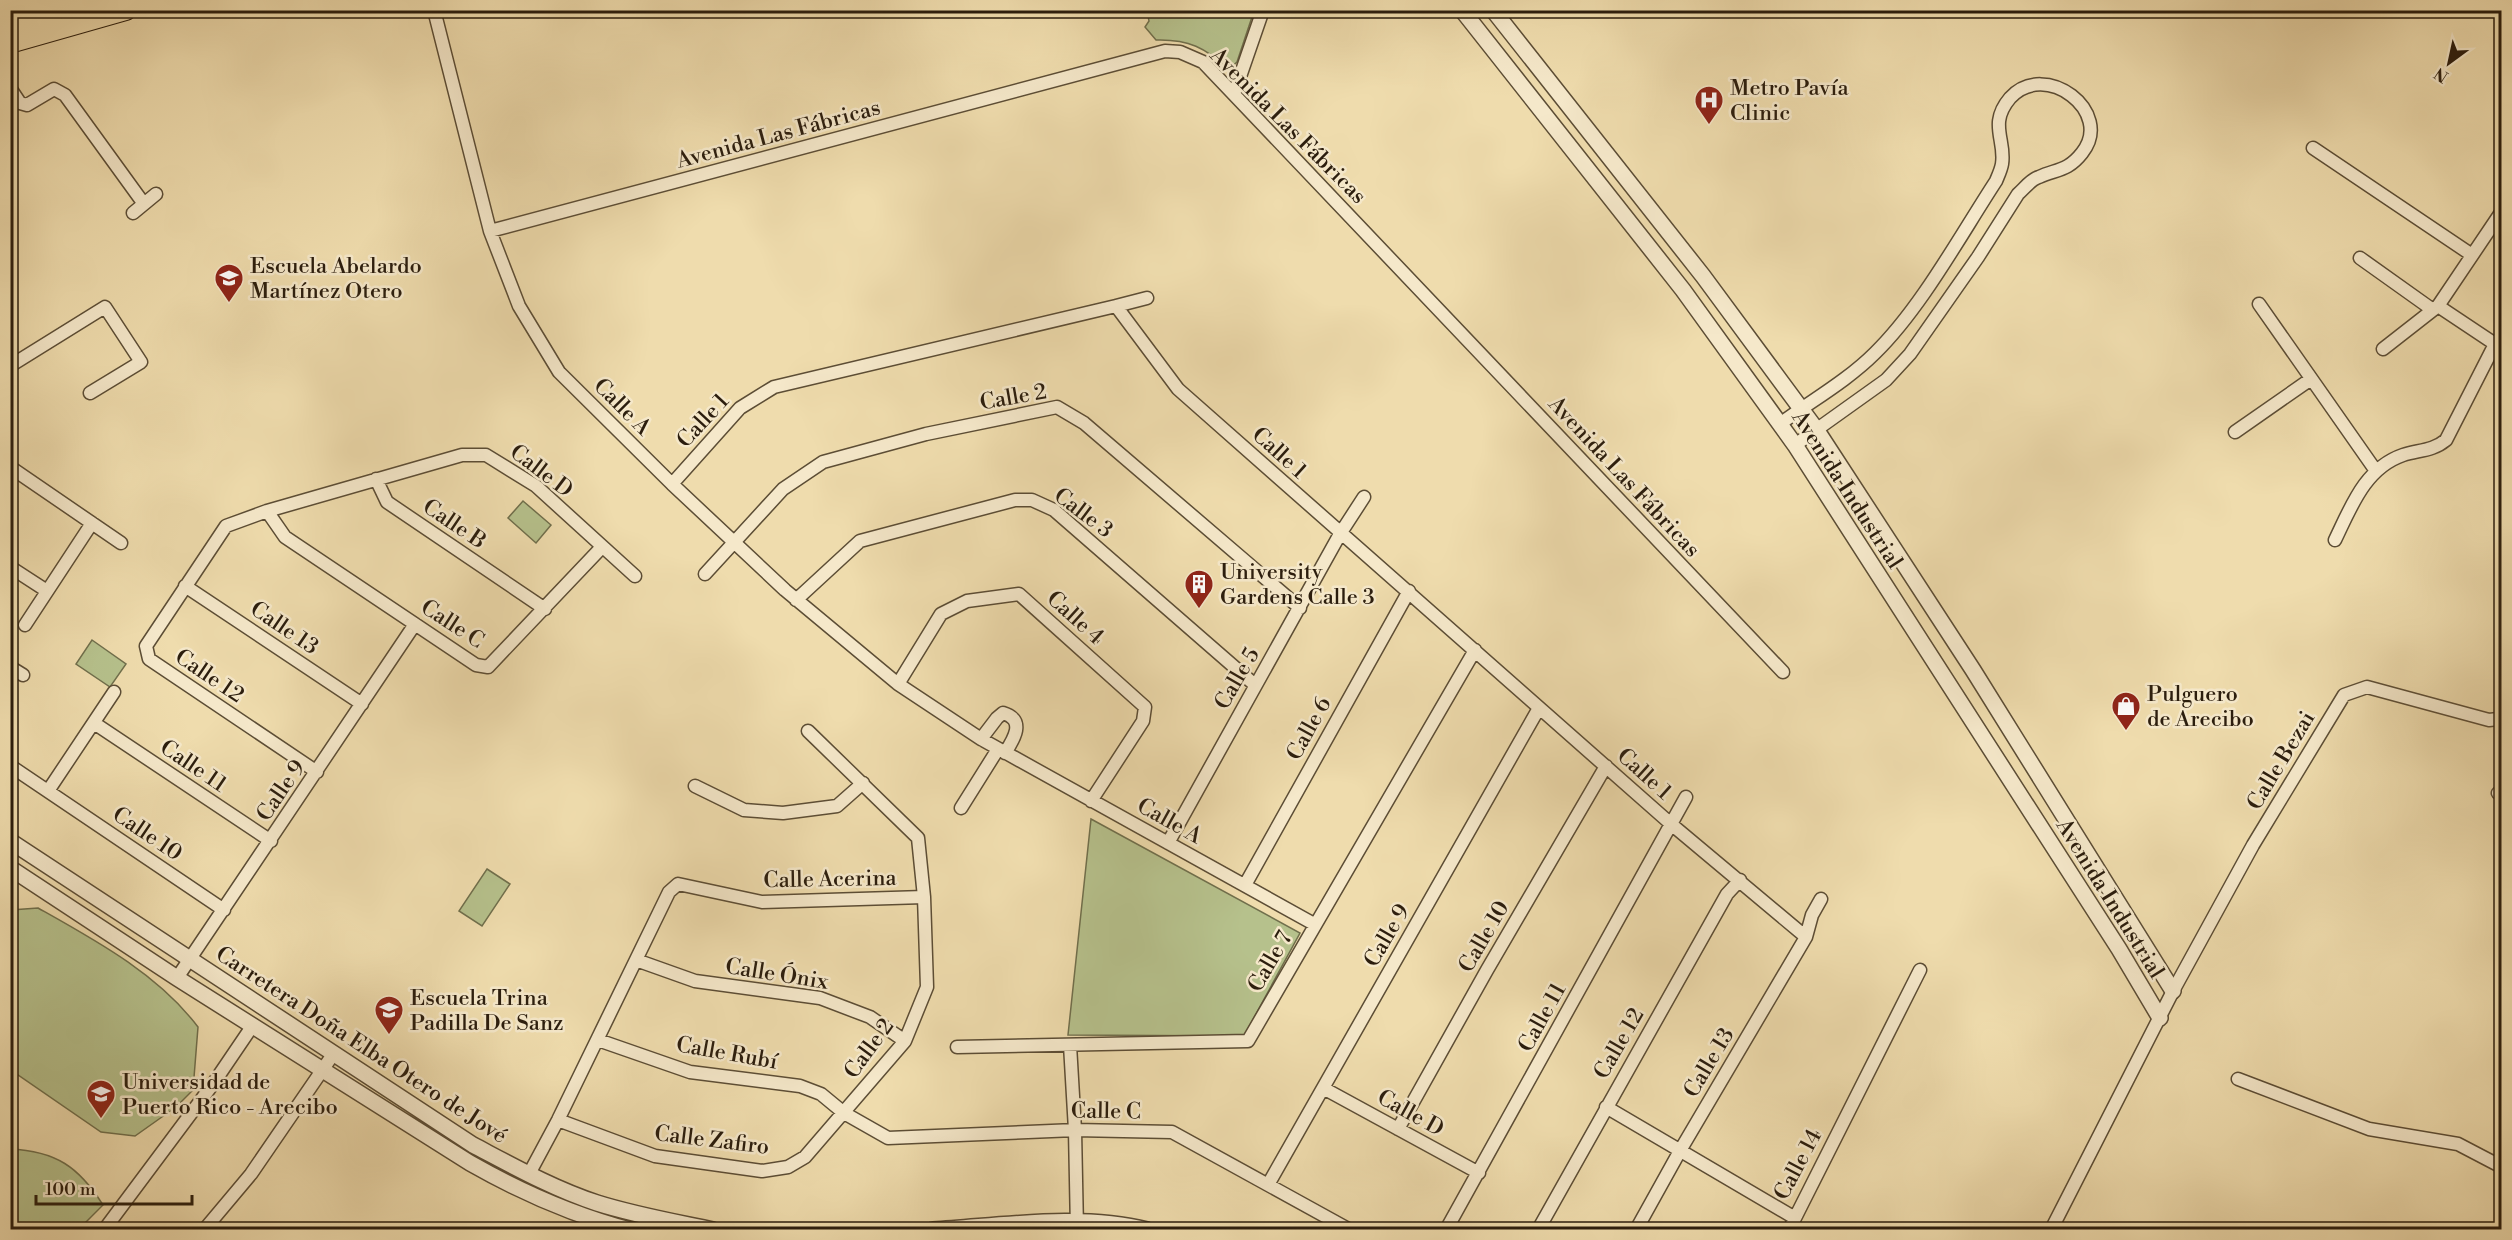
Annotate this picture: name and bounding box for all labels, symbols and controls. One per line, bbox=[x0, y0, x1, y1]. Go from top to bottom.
north arrow bbox=[2419, 33, 2479, 93]
street label: Avenida Las Fábricas bbox=[1203, 42, 1372, 210]
text: N bbox=[2430, 63, 2452, 87]
place label: Metro Pavía Clinic bbox=[1730, 75, 1850, 127]
hospital icon: Metro Pavía Clinic bbox=[1693, 84, 1725, 126]
street label: Avenida Las Fábricas bbox=[673, 94, 883, 175]
place label: Escuela Abelardo Martínez Otero bbox=[250, 253, 422, 305]
school or university icon: Escuela Abelardo Martínez Otero bbox=[213, 262, 245, 304]
street label: Calle A bbox=[588, 373, 657, 442]
street label: Calle 2 bbox=[978, 378, 1049, 417]
street label: Calle 1 bbox=[671, 388, 735, 454]
street label: Avenida Las Fábricas bbox=[1542, 390, 1705, 563]
street label: Avenida Industrial bbox=[1785, 405, 1908, 574]
street label: Calle 1 bbox=[1246, 422, 1312, 485]
street label: Calle D bbox=[504, 439, 578, 504]
street label: Calle 3 bbox=[1048, 482, 1118, 544]
street label: Calle B bbox=[417, 493, 491, 555]
place label: University Gardens Calle 3 bbox=[1220, 559, 1375, 611]
building icon: University Gardens Calle 3 bbox=[1183, 568, 1215, 610]
street label: Calle 4 bbox=[1041, 585, 1109, 651]
street label: Calle C bbox=[415, 594, 489, 655]
street label: Calle 13 bbox=[245, 596, 323, 661]
street label: Calle 12 bbox=[170, 643, 249, 709]
street label: Calle 5 bbox=[1209, 643, 1266, 715]
place label: Pulguero de Arecibo bbox=[2147, 681, 2254, 733]
shop icon: Pulguero de Arecibo bbox=[2110, 690, 2142, 732]
street label: Calle 6 bbox=[1281, 692, 1338, 765]
street label: Calle Bezai bbox=[2241, 706, 2321, 815]
street label: Calle 11 bbox=[155, 734, 232, 799]
street label: Calle 1 bbox=[1611, 743, 1677, 806]
street label: Calle 9 bbox=[251, 755, 312, 827]
street label: Calle A bbox=[1132, 793, 1207, 851]
street label: Calle 10 bbox=[107, 801, 187, 867]
street label: Avenida Industrial bbox=[2049, 813, 2170, 984]
street label: Calle Acerina bbox=[763, 865, 898, 894]
street label: Calle 10 bbox=[1453, 896, 1516, 977]
street label: Calle 9 bbox=[1359, 899, 1416, 972]
street label: Calle 7 bbox=[1242, 926, 1298, 997]
street label: Carretera Doña Elba Otero de Jové bbox=[210, 941, 512, 1150]
street label: Calle Ónix bbox=[723, 951, 831, 996]
street label: Calle 11 bbox=[1512, 978, 1572, 1057]
place label: Escuela Trina Padilla De Sanz bbox=[410, 985, 564, 1037]
school or university icon: Escuela Trina Padilla De Sanz bbox=[373, 994, 405, 1036]
street label: Calle 12 bbox=[1588, 1003, 1650, 1084]
street label: Calle 2 bbox=[838, 1014, 900, 1084]
street label: Calle 13 bbox=[1678, 1023, 1741, 1103]
street label: Calle Rubí bbox=[674, 1031, 780, 1076]
place label: Universidad de Puerto Rico - Arecibo bbox=[122, 1069, 338, 1121]
school or university icon: Universidad de Puerto Rico - Arecibo bbox=[85, 1078, 117, 1120]
street label: Calle D bbox=[1372, 1084, 1448, 1143]
street label: Calle C bbox=[1071, 1097, 1141, 1126]
street label: Calle Zafiro bbox=[653, 1120, 771, 1161]
street label: Calle 14 bbox=[1768, 1125, 1828, 1205]
scale bar bbox=[36, 1168, 192, 1206]
text: 100 m bbox=[45, 1178, 96, 1201]

